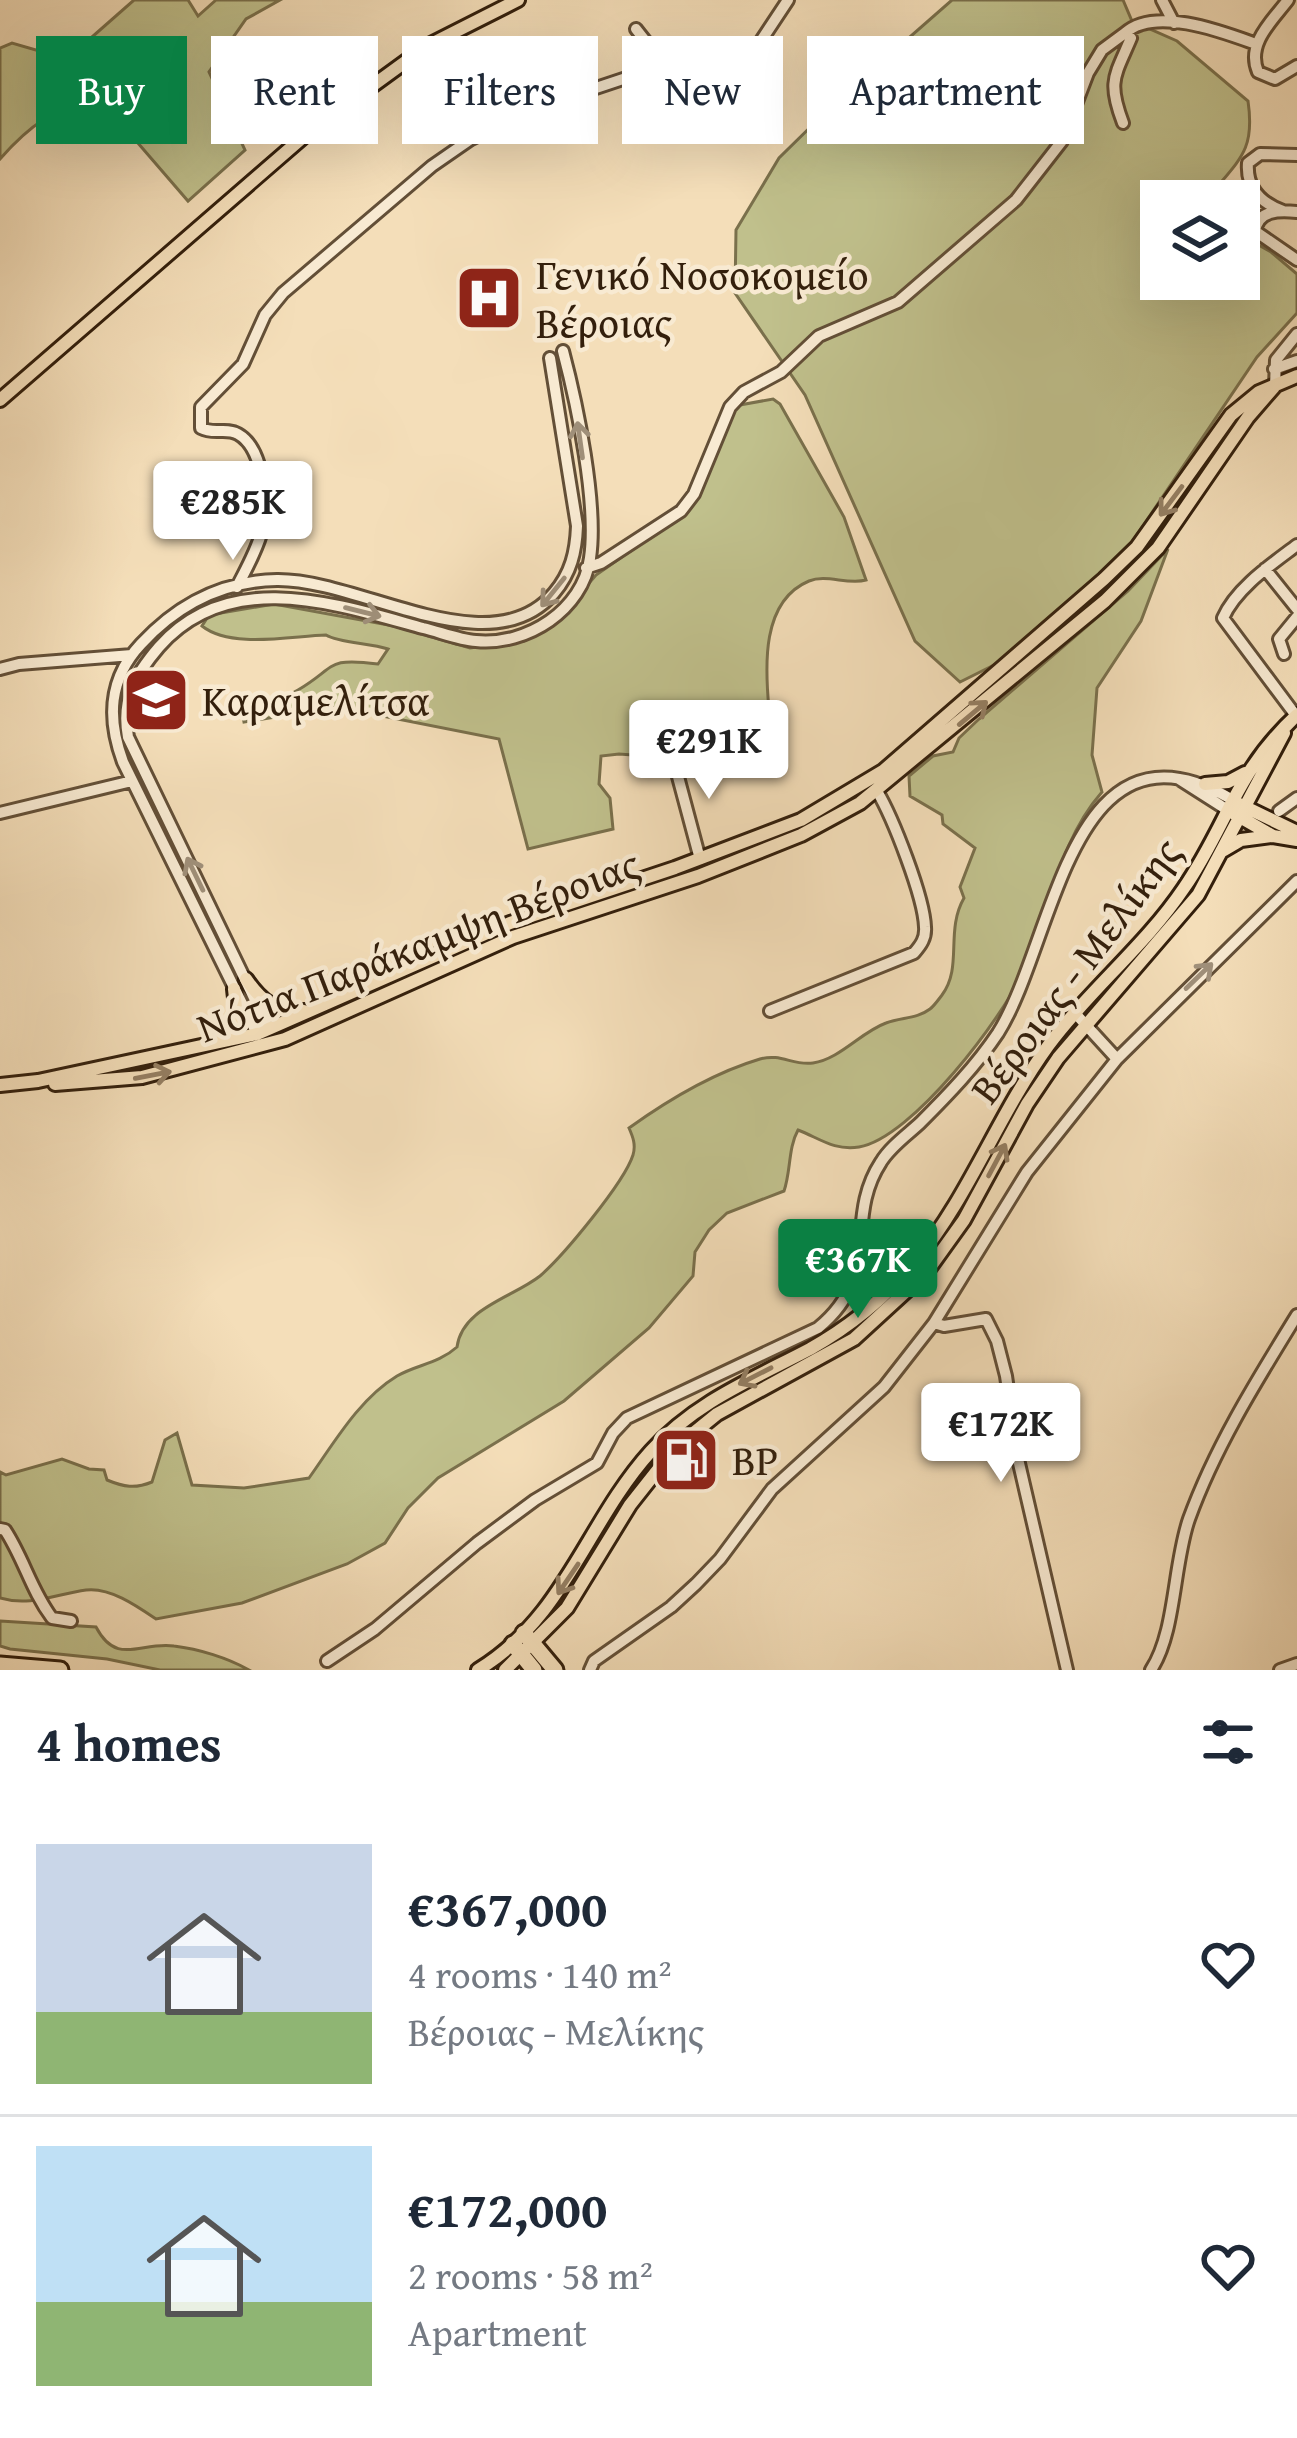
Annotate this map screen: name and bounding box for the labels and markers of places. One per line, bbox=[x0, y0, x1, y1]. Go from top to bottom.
place label: Γενικό Νοσοκομείο Βέροιας bbox=[536, 243, 869, 352]
hospital icon: Γενικό Νοσοκομείο Βέροιας bbox=[454, 263, 524, 333]
pin: €285K bbox=[149, 461, 317, 563]
school or university icon: Καραμελίτσα bbox=[121, 665, 191, 735]
place label: Καραμελίτσα bbox=[202, 669, 430, 730]
pin: €291K bbox=[625, 700, 793, 802]
pin: €367K bbox=[774, 1219, 942, 1321]
pin: €172K bbox=[917, 1383, 1085, 1485]
fuel station icon: BP bbox=[651, 1425, 721, 1495]
place label: BP bbox=[732, 1429, 778, 1490]

